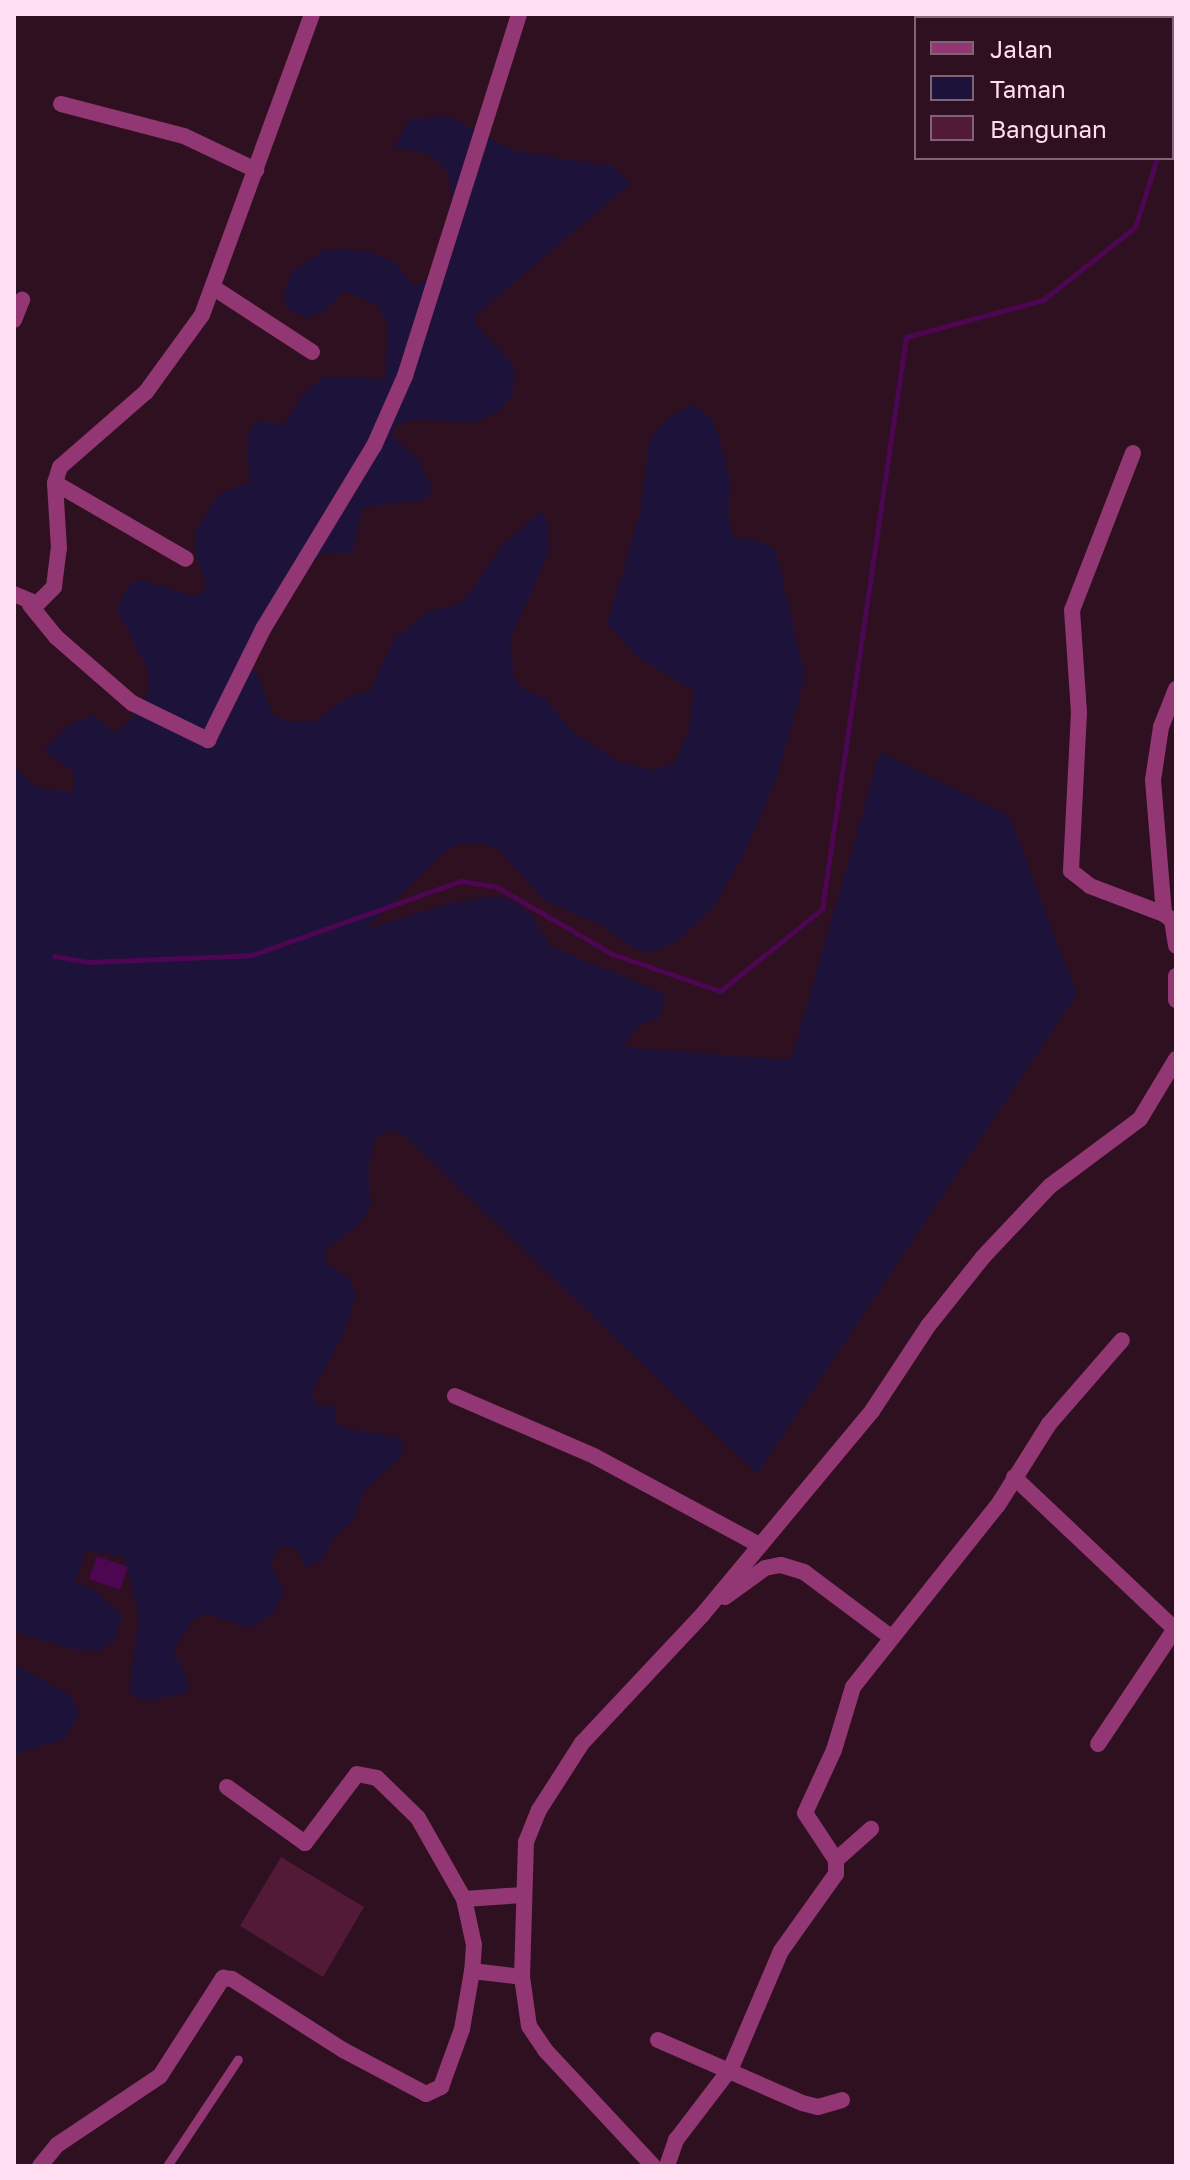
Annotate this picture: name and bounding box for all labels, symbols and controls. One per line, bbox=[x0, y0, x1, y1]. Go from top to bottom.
legend bbox=[914, 16, 1174, 160]
text: Jalan bbox=[990, 34, 1053, 63]
text: Taman bbox=[990, 74, 1066, 103]
text: Bangunan bbox=[990, 114, 1107, 143]

